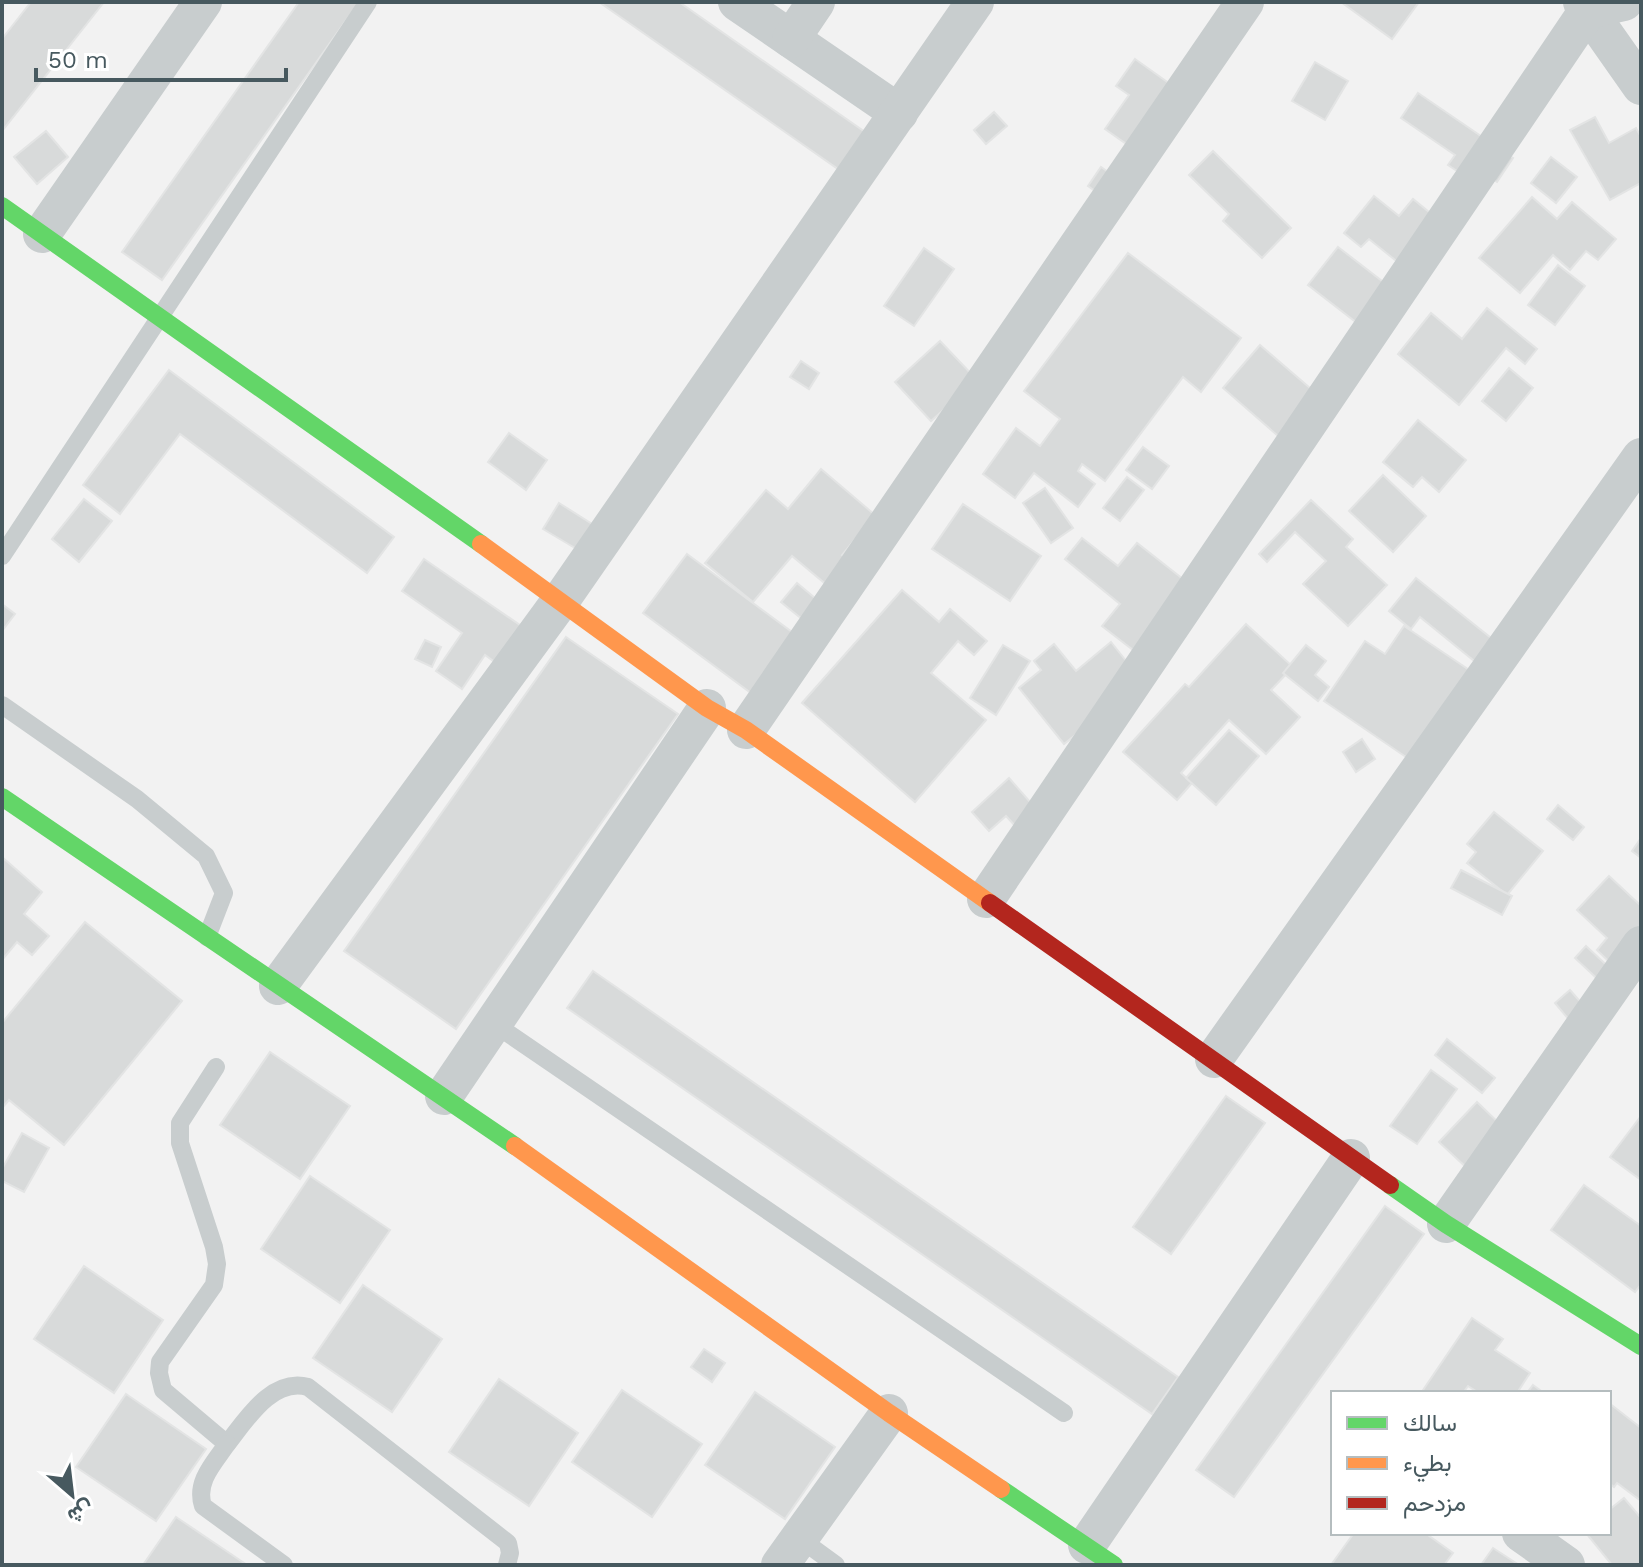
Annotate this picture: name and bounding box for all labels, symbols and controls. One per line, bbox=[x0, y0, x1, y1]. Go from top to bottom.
scale bar bbox=[36, 32, 286, 82]
text: 50 m bbox=[48, 46, 108, 74]
legend bbox=[1331, 1391, 1611, 1535]
text: سالك bbox=[1403, 1409, 1457, 1437]
text: بطيء bbox=[1403, 1449, 1452, 1482]
north arrow bbox=[32, 1455, 112, 1535]
text: مزدحم bbox=[1403, 1489, 1466, 1519]
text: ش bbox=[63, 1494, 99, 1529]

